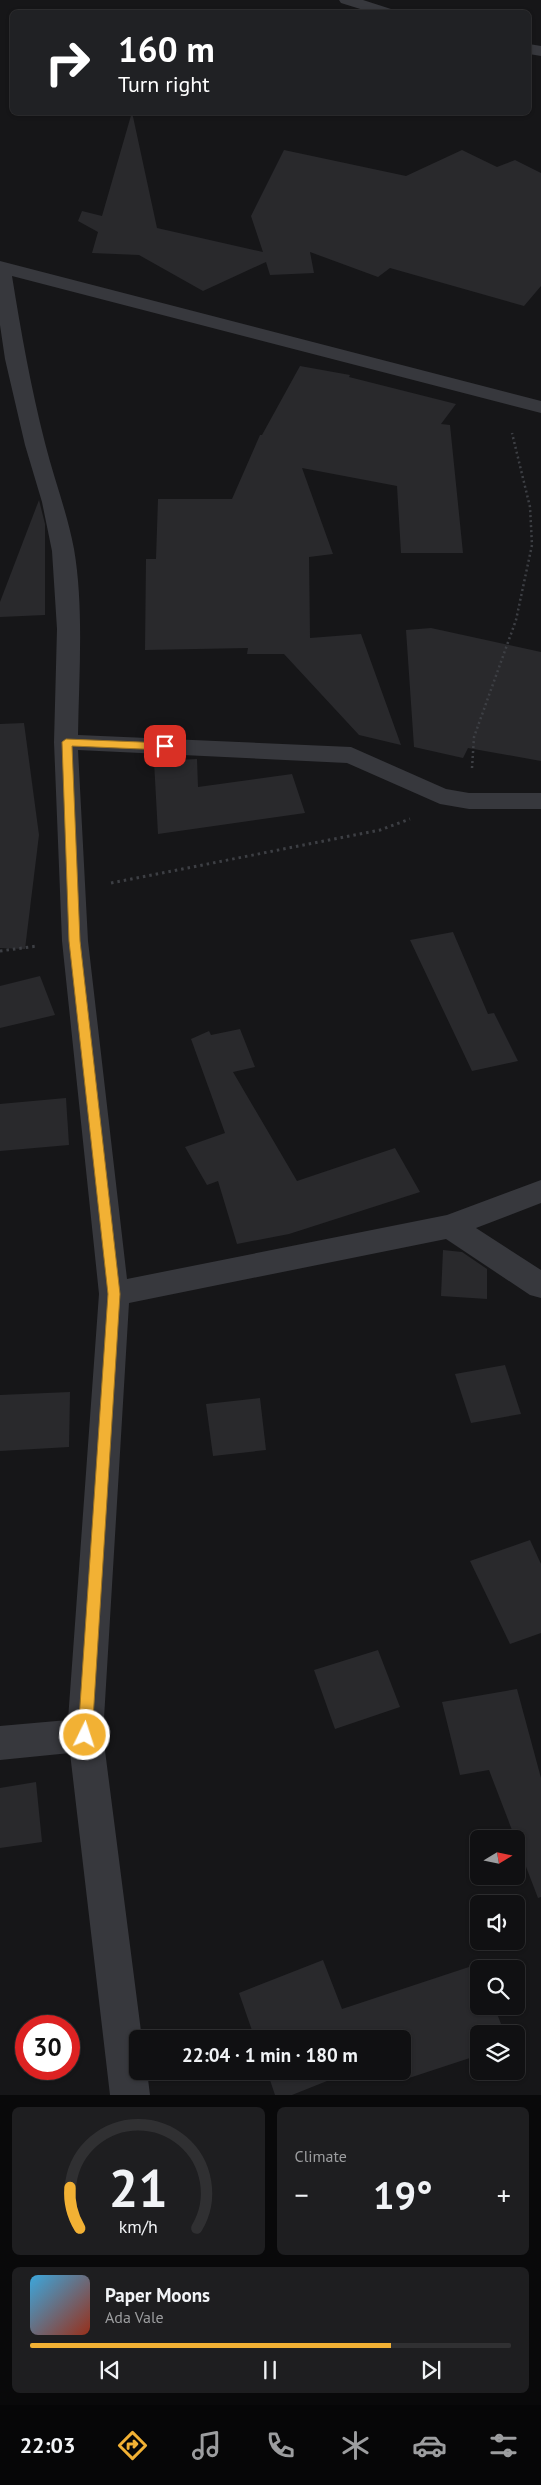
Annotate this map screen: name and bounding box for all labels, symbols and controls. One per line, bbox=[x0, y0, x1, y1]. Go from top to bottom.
text: 160 m bbox=[118, 26, 215, 72]
icon: right bbox=[35, 30, 100, 95]
text: Turn right bbox=[118, 70, 210, 98]
pin bbox=[144, 725, 186, 767]
icon: arrive bbox=[151, 732, 179, 760]
position arrow bbox=[58, 1708, 110, 1760]
north arrow bbox=[470, 1830, 525, 1885]
map controls bbox=[470, 1830, 525, 2080]
button: sound bbox=[470, 1895, 525, 1950]
button: search bbox=[470, 1960, 525, 2015]
speed limit sign: 30 bbox=[15, 2015, 80, 2080]
button: layers bbox=[470, 2025, 525, 2080]
text: 22:04 · 1 min · 180 m bbox=[182, 2043, 358, 2067]
text: Climate bbox=[295, 2146, 347, 2166]
text: 21 bbox=[109, 2154, 168, 2221]
text: 19° bbox=[373, 2170, 433, 2219]
text: − bbox=[295, 2176, 309, 2213]
text: + bbox=[497, 2176, 511, 2213]
text: km/h bbox=[119, 2215, 158, 2238]
text: Paper Moons bbox=[105, 2283, 210, 2307]
text: Ada Vale bbox=[105, 2307, 164, 2327]
icon: previous bbox=[96, 2356, 124, 2384]
icon: pause bbox=[256, 2356, 284, 2384]
icon: next bbox=[417, 2356, 445, 2384]
icon: directions bbox=[115, 2428, 150, 2463]
icon: music bbox=[189, 2428, 224, 2463]
icon: phone bbox=[263, 2428, 298, 2463]
icon: climate bbox=[338, 2428, 373, 2463]
icon: car bbox=[412, 2428, 447, 2463]
icon: filters bbox=[486, 2428, 521, 2463]
text: 22:03 bbox=[20, 2431, 75, 2459]

